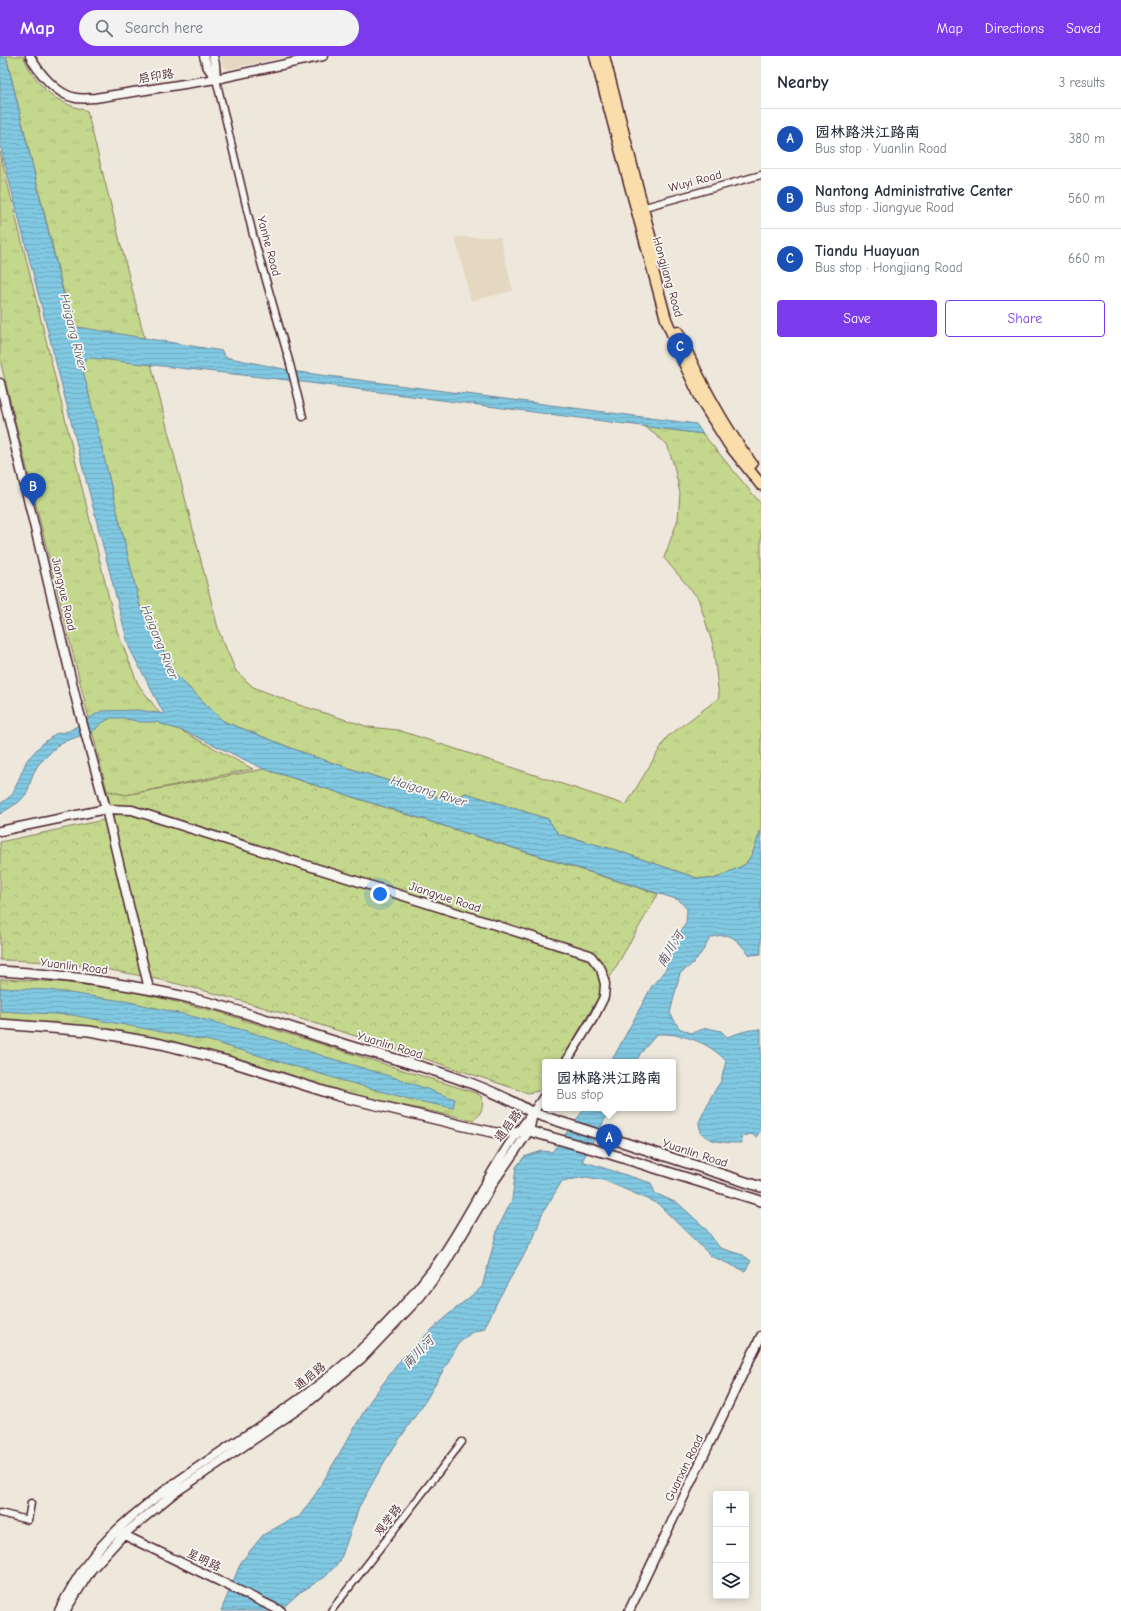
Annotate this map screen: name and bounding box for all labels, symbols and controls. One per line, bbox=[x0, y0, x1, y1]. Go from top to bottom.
search box bbox=[79, 10, 359, 46]
text: Map bbox=[20, 17, 55, 39]
icon: search bbox=[93, 17, 115, 39]
text: Search here bbox=[125, 19, 203, 37]
text: Map bbox=[936, 20, 963, 37]
text: Directions bbox=[985, 20, 1044, 37]
text: Saved bbox=[1066, 20, 1101, 37]
street label: 启印路 bbox=[137, 66, 175, 86]
text: Nearby bbox=[777, 73, 828, 92]
text: 3 results bbox=[1059, 75, 1105, 90]
text: 园林路洪江路南 bbox=[815, 123, 920, 141]
text: A bbox=[786, 131, 794, 146]
text: 380 m bbox=[1069, 131, 1105, 146]
text: Bus stop · Yuanlin Road bbox=[815, 141, 947, 156]
street label: Wuyi Road bbox=[667, 167, 723, 195]
text: Nantong Administrative Center bbox=[815, 182, 1012, 200]
text: B bbox=[786, 191, 794, 206]
text: 560 m bbox=[1068, 191, 1105, 206]
text: Bus stop · Jiangyue Road bbox=[815, 200, 954, 215]
street label: Yanhe Road bbox=[254, 214, 284, 278]
street label: Hongjiang Road bbox=[650, 235, 686, 319]
text: Tiandu Huayuan bbox=[815, 242, 920, 260]
text: C bbox=[786, 251, 794, 266]
text: 660 m bbox=[1068, 251, 1105, 266]
text: Bus stop · Hongjiang Road bbox=[815, 260, 963, 275]
water label: Haigang River bbox=[57, 292, 91, 373]
button: Save bbox=[777, 300, 937, 337]
button: Share bbox=[945, 300, 1105, 337]
pin: C bbox=[667, 333, 693, 366]
pin: B bbox=[20, 473, 46, 506]
street label: Jiangyue Road bbox=[49, 556, 79, 632]
water label: Haigang River bbox=[138, 603, 182, 682]
water label: Haigang River bbox=[389, 772, 470, 810]
street label: Jiangyue Road bbox=[407, 879, 483, 915]
your location bbox=[370, 884, 390, 904]
water label: 南川河 bbox=[653, 927, 688, 970]
street label: Yuanlin Road bbox=[39, 955, 109, 977]
street label: Yuanlin Road bbox=[355, 1028, 425, 1062]
popup bbox=[542, 1059, 676, 1111]
text: 园林路洪江路南 bbox=[556, 1069, 662, 1087]
text: Bus stop bbox=[556, 1087, 603, 1102]
street label: 通启路 bbox=[492, 1107, 524, 1145]
pin: A bbox=[596, 1124, 622, 1157]
street label: Yuanlin Road bbox=[661, 1136, 729, 1170]
water label: 南川河 bbox=[399, 1331, 438, 1371]
street label: 通启路 bbox=[292, 1359, 328, 1393]
street label: Guanxin Road bbox=[662, 1432, 706, 1504]
map controls bbox=[713, 1491, 749, 1599]
button: + bbox=[713, 1491, 749, 1527]
street label: 观学路 bbox=[371, 1502, 405, 1538]
button: − bbox=[713, 1527, 749, 1563]
street label: 星明路 bbox=[185, 1546, 223, 1574]
button: layers bbox=[713, 1563, 749, 1599]

